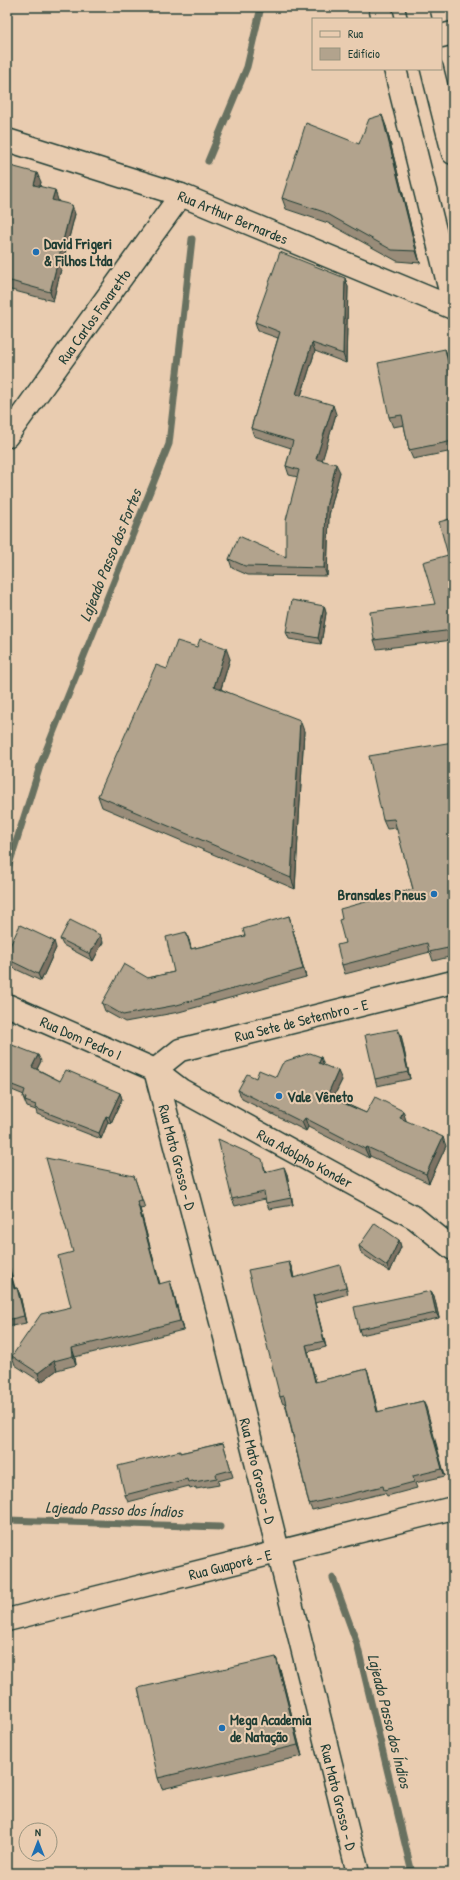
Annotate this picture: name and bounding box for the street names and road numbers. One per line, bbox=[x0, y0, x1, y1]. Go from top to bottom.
street label: Rua Arthur Bernardes bbox=[175, 184, 292, 249]
street label: Rua Carlos Favaretto bbox=[52, 264, 135, 368]
street label: Rua Sete de Setembro - E bbox=[232, 993, 371, 1047]
street label: Rua Dom Pedro I bbox=[37, 1010, 125, 1065]
street label: Rua Mato Grosso - D bbox=[154, 1102, 202, 1213]
street label: Rua Adolpho Konder bbox=[254, 1123, 357, 1193]
street label: Rua Mato Grosso - D bbox=[235, 1416, 282, 1527]
street label: Rua Guaporé - E bbox=[186, 1543, 274, 1585]
street label: Rua Mato Grosso - D bbox=[316, 1742, 363, 1853]

